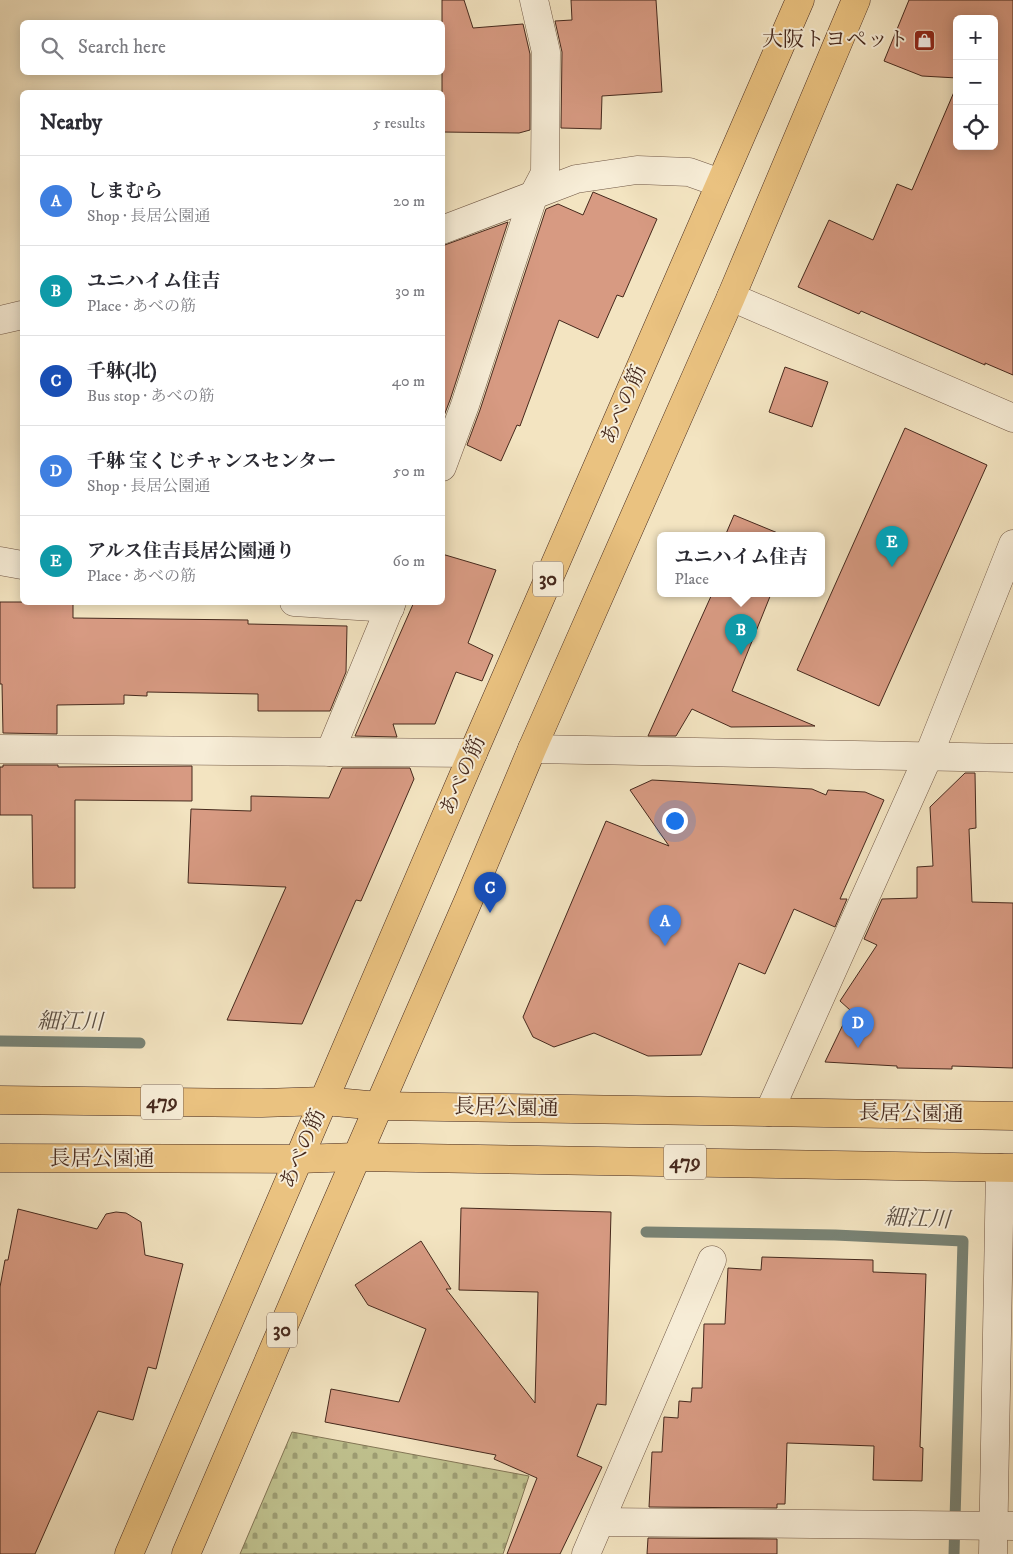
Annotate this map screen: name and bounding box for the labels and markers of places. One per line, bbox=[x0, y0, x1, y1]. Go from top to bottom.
place label: 大阪トヨペット bbox=[762, 27, 909, 53]
shop icon: 大阪トヨペット bbox=[913, 28, 937, 52]
pin: E bbox=[876, 526, 908, 567]
pin: B bbox=[725, 614, 757, 655]
pin: C bbox=[474, 872, 506, 913]
pin: A bbox=[649, 905, 681, 946]
pin: D bbox=[842, 1007, 874, 1048]

